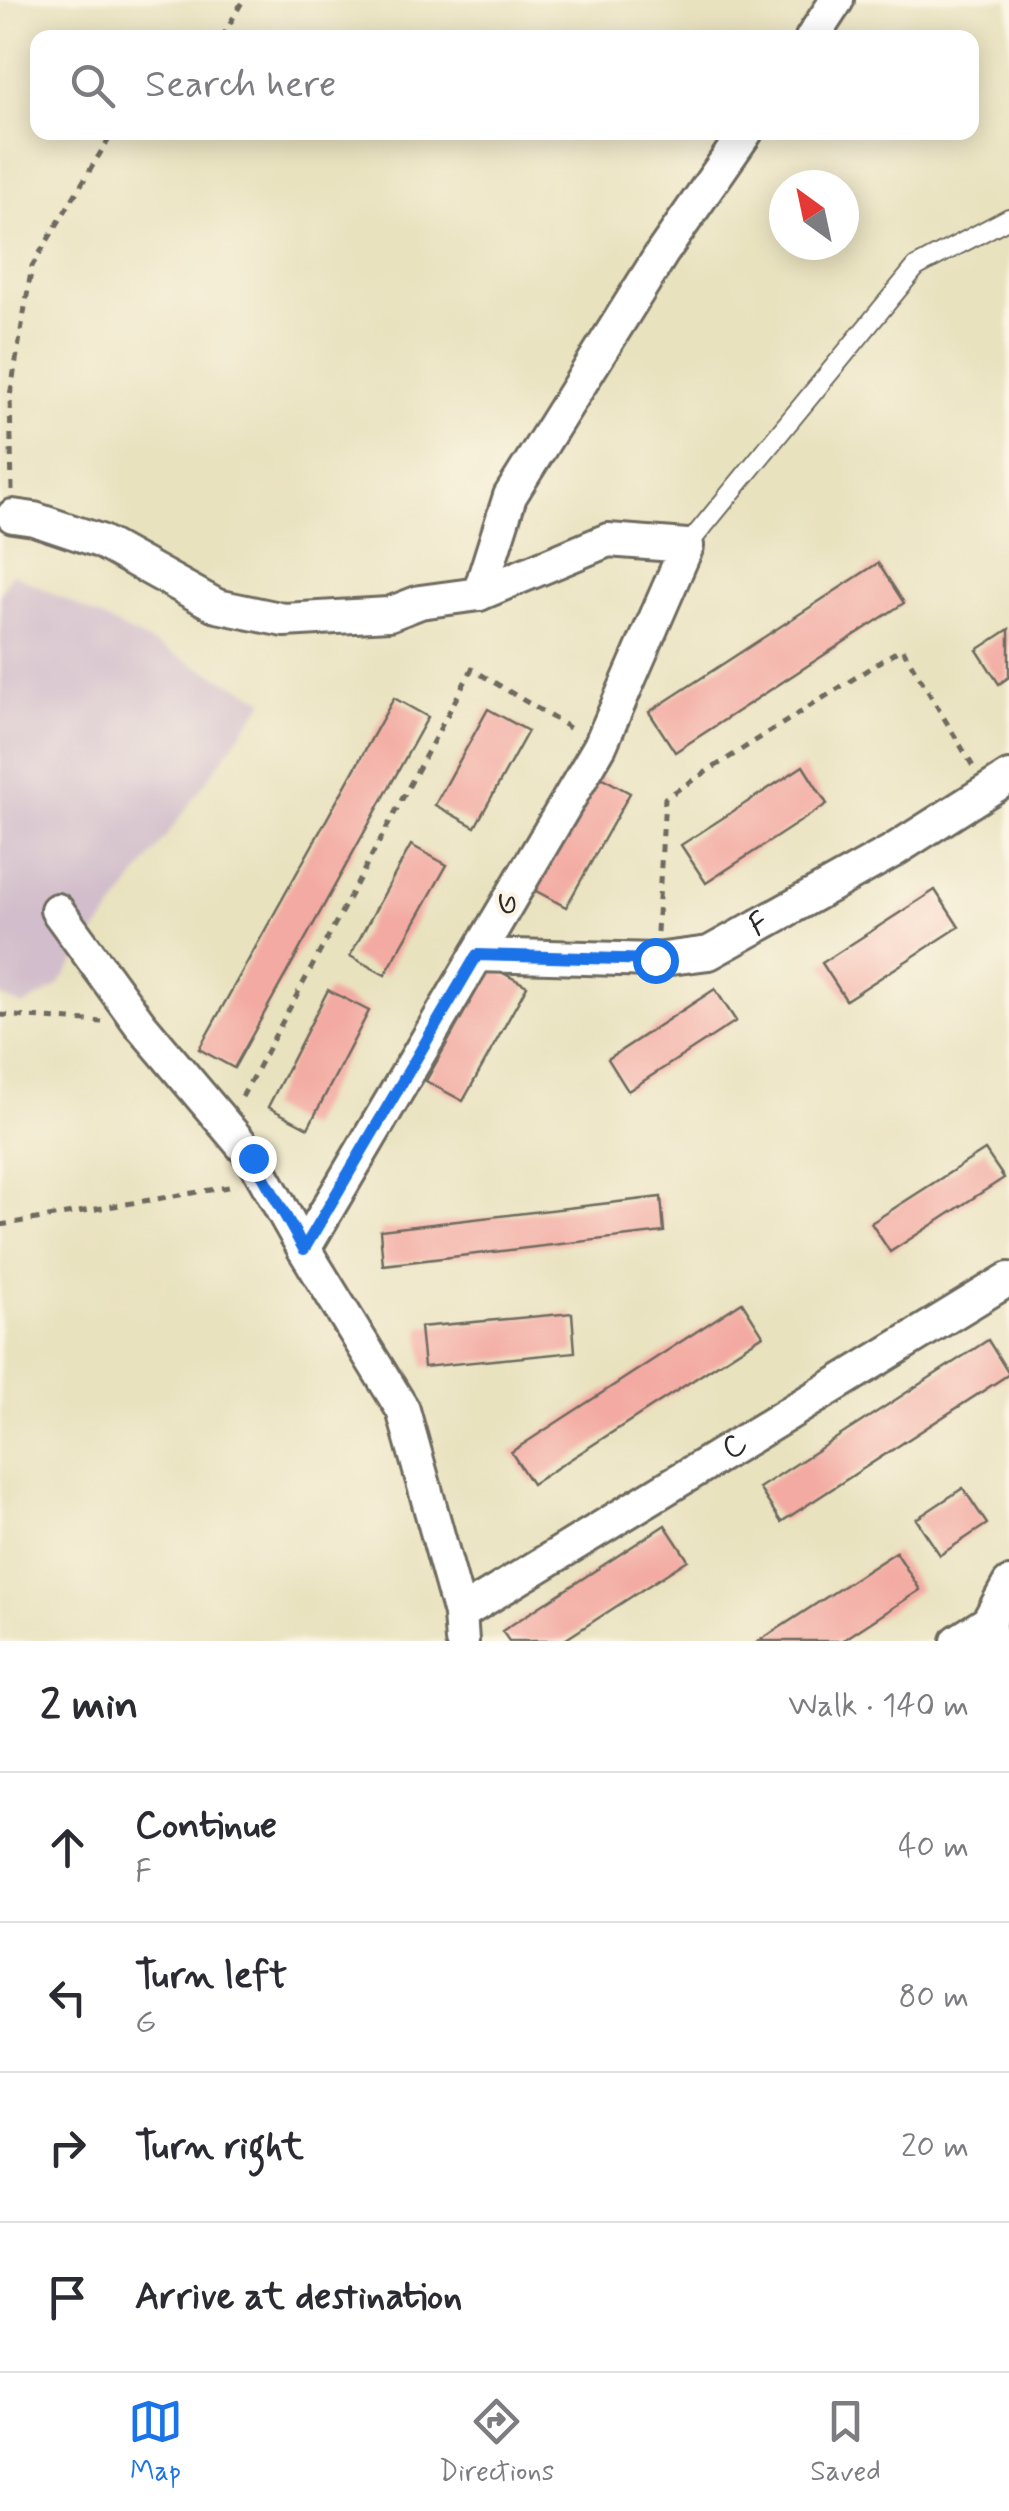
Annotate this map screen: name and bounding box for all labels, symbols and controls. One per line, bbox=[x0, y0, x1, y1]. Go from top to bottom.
search box bbox=[30, 30, 979, 140]
icon: search bbox=[65, 58, 120, 113]
text: Search here bbox=[145, 61, 336, 110]
north arrow bbox=[769, 170, 859, 260]
street label: G bbox=[484, 884, 530, 924]
street label: F bbox=[742, 903, 777, 948]
route start bbox=[633, 938, 679, 984]
route end bbox=[231, 1136, 277, 1182]
street label: C bbox=[714, 1422, 756, 1470]
text: 2 min bbox=[40, 1679, 139, 1734]
text: Walk · 140 m bbox=[788, 1685, 969, 1727]
text: Continue bbox=[135, 1802, 277, 1851]
icon: ahead bbox=[40, 1820, 95, 1875]
text: 40 m bbox=[898, 1826, 969, 1868]
text: F bbox=[135, 1851, 152, 1893]
text: Turn left bbox=[135, 1952, 287, 2001]
icon: left bbox=[40, 1970, 95, 2025]
text: 80 m bbox=[899, 1976, 969, 2018]
text: G bbox=[135, 2001, 156, 2043]
icon: right bbox=[40, 2120, 95, 2175]
text: Turn right bbox=[135, 2123, 304, 2172]
text: 20 m bbox=[901, 2126, 969, 2168]
icon: arrive bbox=[40, 2270, 95, 2325]
text: Arrive at destination bbox=[135, 2273, 462, 2322]
tab: Map bbox=[128, 2394, 183, 2491]
tab: Directions bbox=[439, 2394, 554, 2491]
tab: Saved bbox=[810, 2394, 881, 2491]

